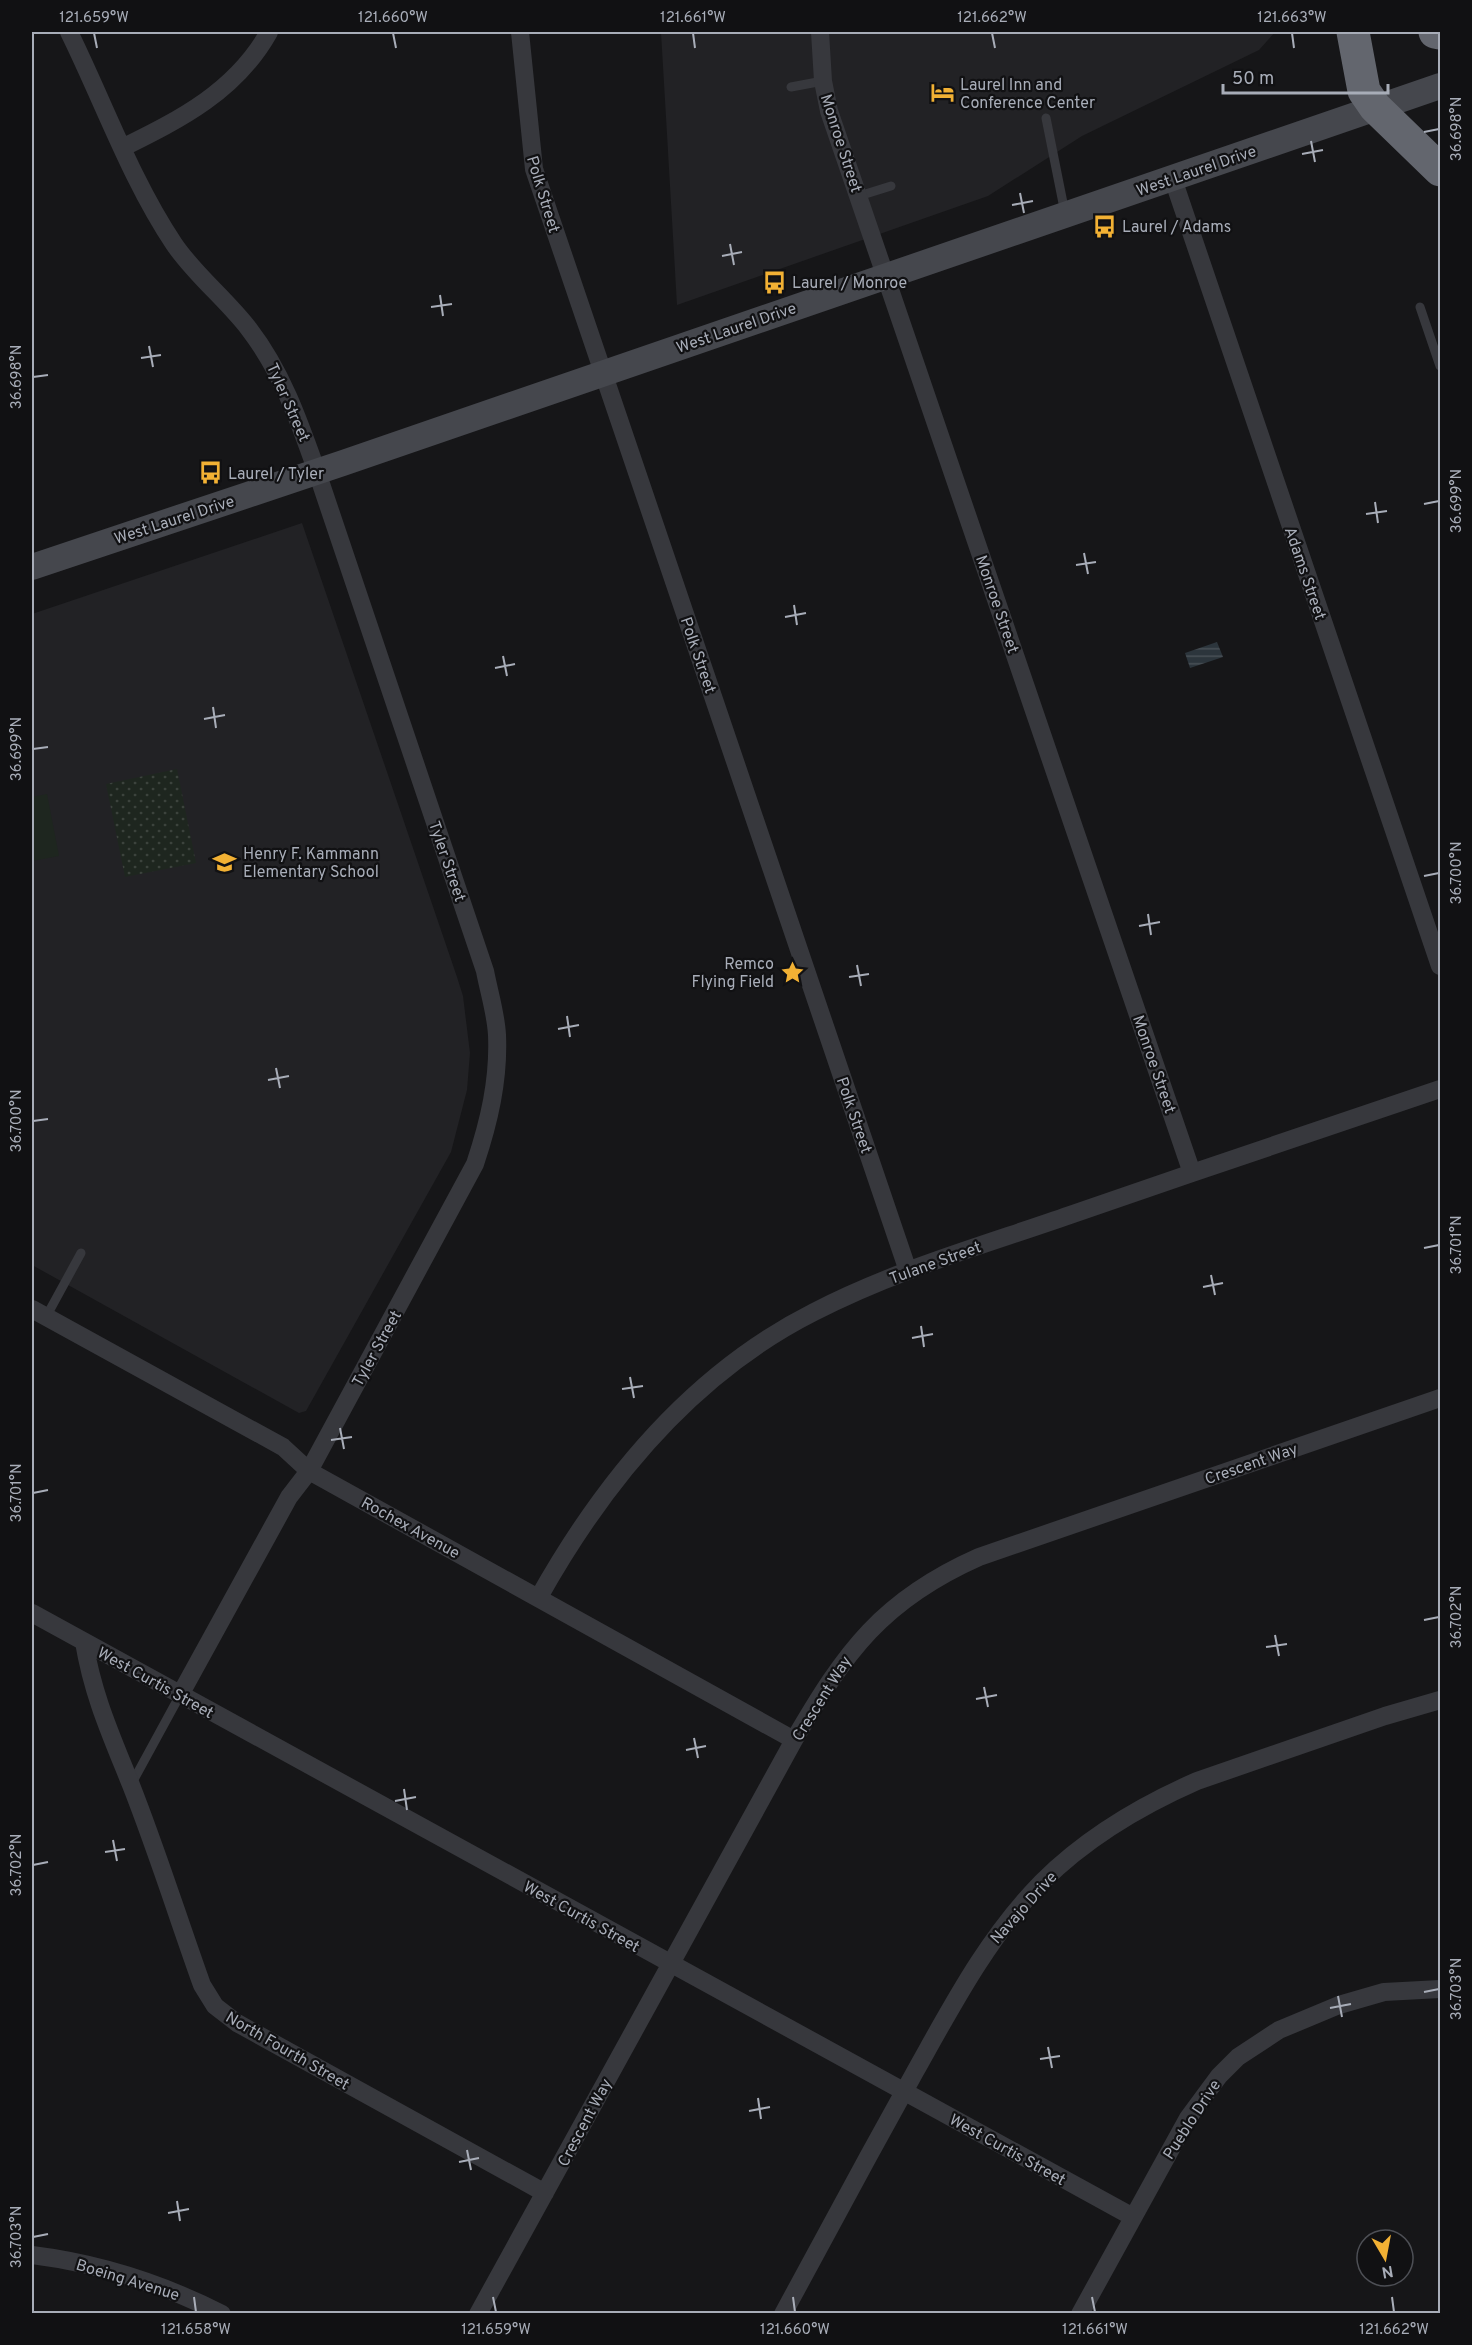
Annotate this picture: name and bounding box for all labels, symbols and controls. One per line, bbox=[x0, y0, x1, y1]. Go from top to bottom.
text: 121.659°W bbox=[59, 9, 129, 28]
text: 121.660°W bbox=[358, 9, 428, 28]
text: 121.661°W bbox=[660, 9, 726, 28]
text: 121.662°W bbox=[957, 9, 1027, 28]
text: 121.663°W bbox=[1257, 9, 1327, 28]
scale bar bbox=[1223, 57, 1388, 95]
text: 50 m bbox=[1232, 68, 1274, 91]
place label: Laurel Inn and Conference Center bbox=[960, 76, 1095, 114]
hotel icon: Laurel Inn and Conference Center bbox=[929, 80, 955, 106]
street label: Monroe Street bbox=[815, 92, 865, 195]
text: 36.698°N bbox=[1448, 97, 1467, 161]
street label: West Laurel Drive bbox=[1134, 142, 1259, 202]
street label: Polk Street bbox=[521, 154, 563, 236]
bus stop icon: Laurel / Adams bbox=[1091, 213, 1117, 239]
place label: Laurel / Adams bbox=[1122, 218, 1231, 238]
bus stop icon: Laurel / Monroe bbox=[761, 269, 787, 295]
place label: Laurel / Monroe bbox=[792, 274, 907, 294]
street label: West Laurel Drive bbox=[674, 299, 799, 359]
text: 36.698°N bbox=[8, 345, 27, 409]
street label: Tyler Street bbox=[261, 360, 313, 445]
bus stop icon: Laurel / Tyler bbox=[197, 460, 223, 486]
place label: Laurel / Tyler bbox=[228, 465, 324, 485]
text: 36.699°N bbox=[1448, 469, 1467, 533]
street label: West Laurel Drive bbox=[112, 492, 237, 550]
street label: Adams Street bbox=[1279, 524, 1329, 623]
street label: Monroe Street bbox=[970, 553, 1022, 656]
street label: Polk Street bbox=[675, 615, 720, 697]
text: 36.699°N bbox=[8, 717, 27, 781]
street label: Tyler Street bbox=[423, 819, 469, 905]
text: 36.700°N bbox=[1448, 841, 1467, 905]
place label: Henry F. Kammann Elementary School bbox=[243, 845, 379, 883]
school or university icon: Henry F. Kammann Elementary School bbox=[212, 849, 238, 875]
place label: Remco Flying Field bbox=[691, 955, 774, 993]
place icon: Remco Flying Field bbox=[779, 959, 805, 985]
street label: Monroe Street bbox=[1127, 1013, 1179, 1116]
street label: Polk Street bbox=[831, 1075, 876, 1157]
text: 36.700°N bbox=[8, 1089, 27, 1153]
text: 36.701°N bbox=[1448, 1215, 1467, 1275]
street label: Tulane Street bbox=[887, 1238, 984, 1290]
street label: Tyler Street bbox=[349, 1307, 407, 1391]
street label: Crescent Way bbox=[1203, 1440, 1301, 1490]
text: 36.701°N bbox=[8, 1463, 27, 1523]
street label: Rochex Avenue bbox=[357, 1493, 463, 1564]
text: 36.702°N bbox=[1448, 1586, 1467, 1648]
street label: West Curtis Street bbox=[93, 1644, 217, 1724]
street label: Crescent Way bbox=[789, 1653, 857, 1745]
text: 36.702°N bbox=[8, 1834, 27, 1896]
street label: Navajo Drive bbox=[987, 1868, 1062, 1949]
street label: West Curtis Street bbox=[519, 1878, 643, 1958]
text: 36.703°N bbox=[1448, 1958, 1467, 2020]
street label: North Fourth Street bbox=[221, 2008, 353, 2095]
street label: Crescent Way bbox=[554, 2075, 617, 2170]
street label: Pueblo Drive bbox=[1159, 2076, 1226, 2164]
street label: West Curtis Street bbox=[945, 2111, 1069, 2191]
text: 36.703°N bbox=[8, 2206, 27, 2268]
north arrow bbox=[1355, 2228, 1415, 2288]
street label: Boeing Avenue bbox=[73, 2256, 182, 2306]
text: N bbox=[1380, 2260, 1395, 2282]
text: 121.658°W bbox=[161, 2321, 231, 2340]
text: 121.659°W bbox=[461, 2321, 531, 2340]
text: 121.660°W bbox=[760, 2321, 830, 2340]
text: 121.661°W bbox=[1062, 2321, 1128, 2340]
text: 121.662°W bbox=[1359, 2321, 1429, 2340]

